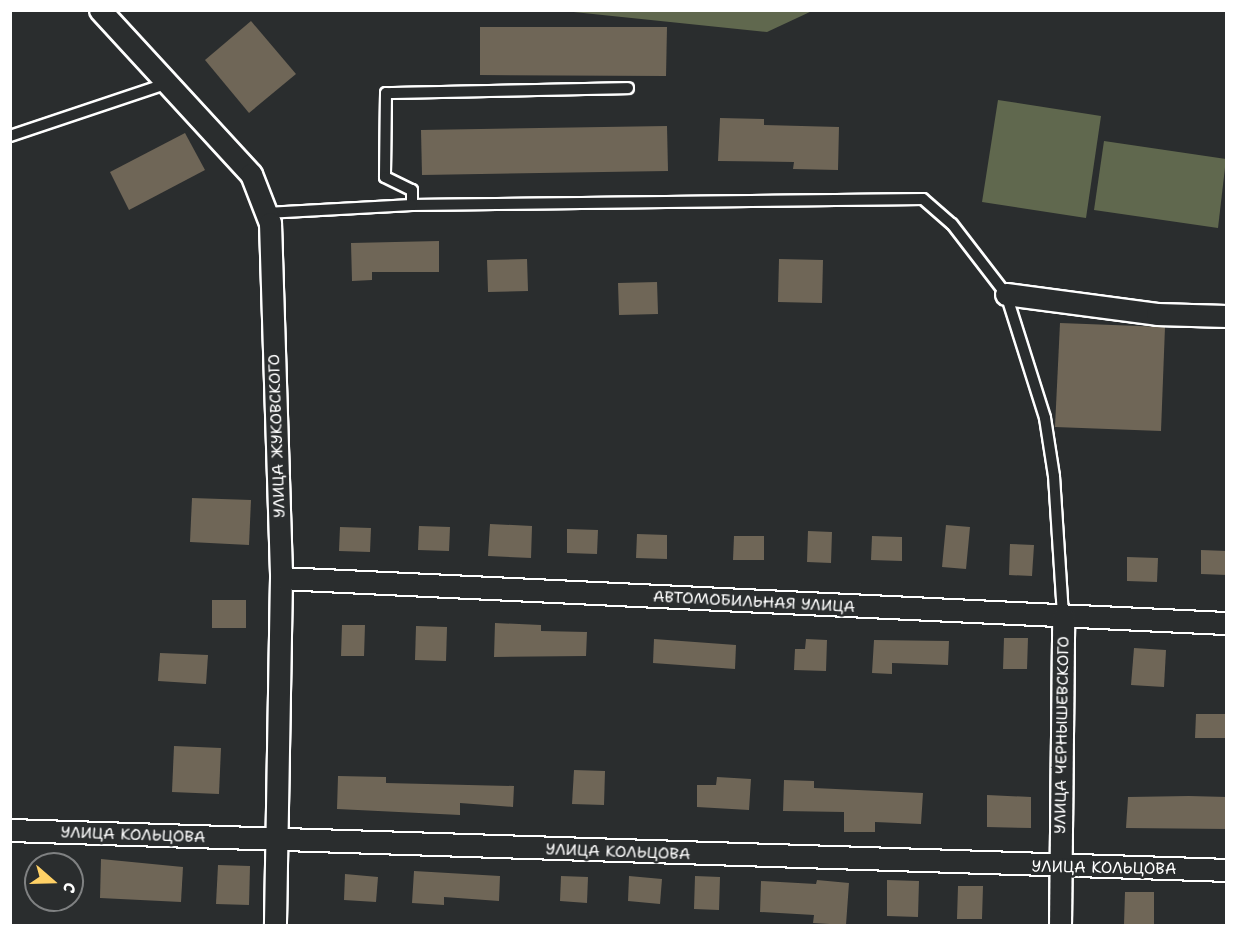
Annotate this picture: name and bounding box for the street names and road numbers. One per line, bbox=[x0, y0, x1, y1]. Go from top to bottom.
street label: УЛИЦА ЖУКОВСКОГО bbox=[265, 354, 289, 518]
street label: АВТОМОБИЛЬНАЯ УЛИЦА bbox=[652, 587, 856, 617]
street label: УЛИЦА ЧЕРНЫШЕВСКОГО bbox=[1051, 636, 1073, 834]
street label: УЛИЦА КОЛЬЦОВА bbox=[60, 823, 206, 847]
street label: УЛИЦА КОЛЬЦОВА bbox=[545, 840, 691, 864]
street label: УЛИЦА КОЛЬЦОВА bbox=[1031, 857, 1177, 879]

